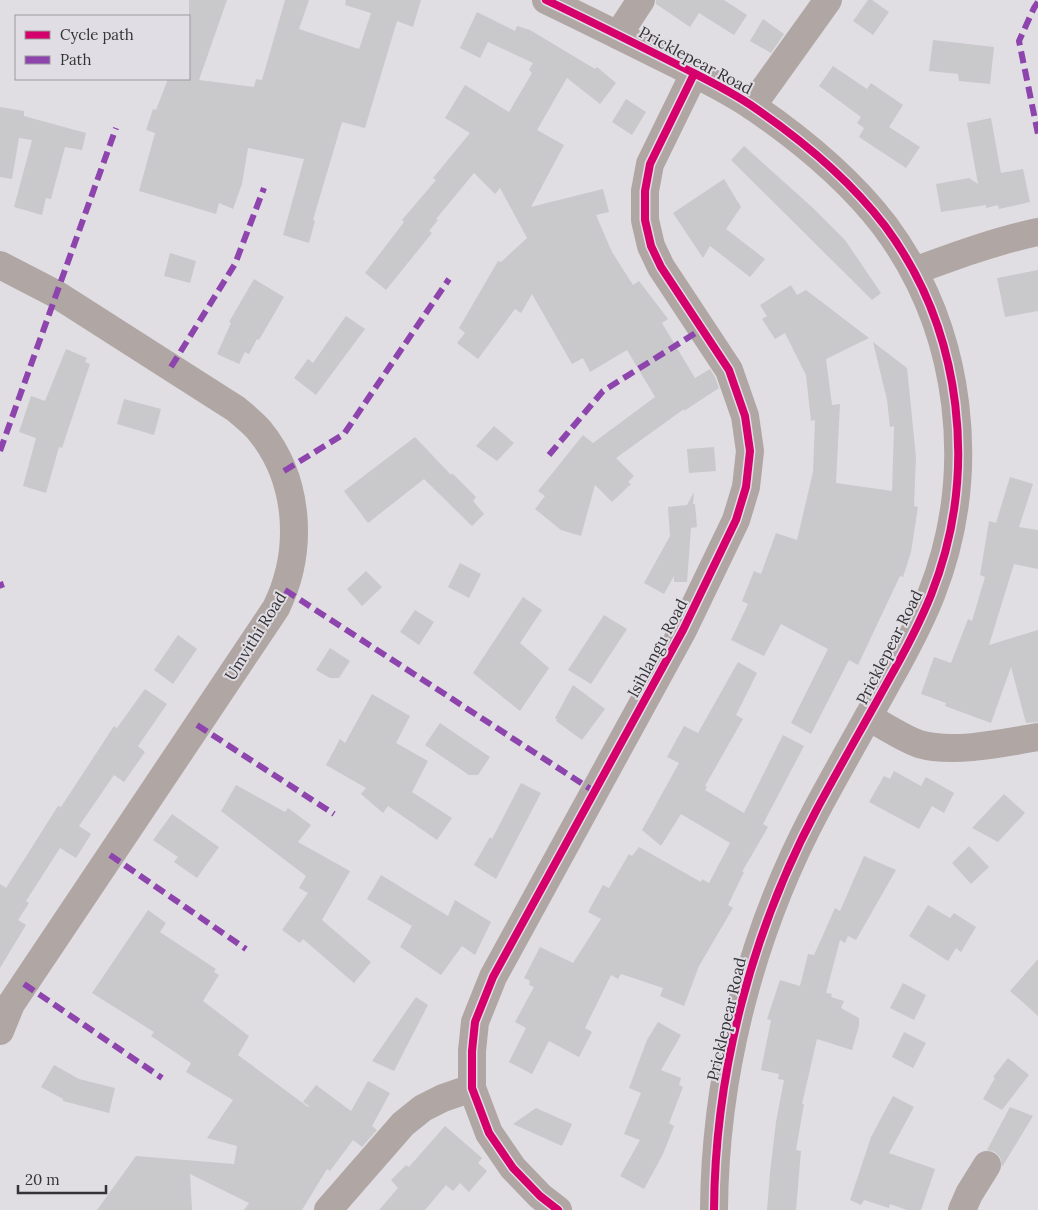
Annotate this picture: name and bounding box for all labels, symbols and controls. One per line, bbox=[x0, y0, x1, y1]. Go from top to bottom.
legend bbox=[15, 15, 190, 80]
street label: Pricklepear Road bbox=[636, 22, 757, 99]
text: Cycle path bbox=[60, 25, 134, 44]
text: Path bbox=[60, 50, 91, 69]
street label: Pricklepear Road bbox=[851, 586, 927, 708]
street label: Umvithi Road bbox=[220, 588, 290, 684]
street label: Isihlangu Road bbox=[623, 595, 692, 701]
street label: Pricklepear Road bbox=[702, 955, 750, 1083]
scale bar bbox=[18, 1162, 105, 1194]
text: 20 m bbox=[25, 1170, 60, 1189]

